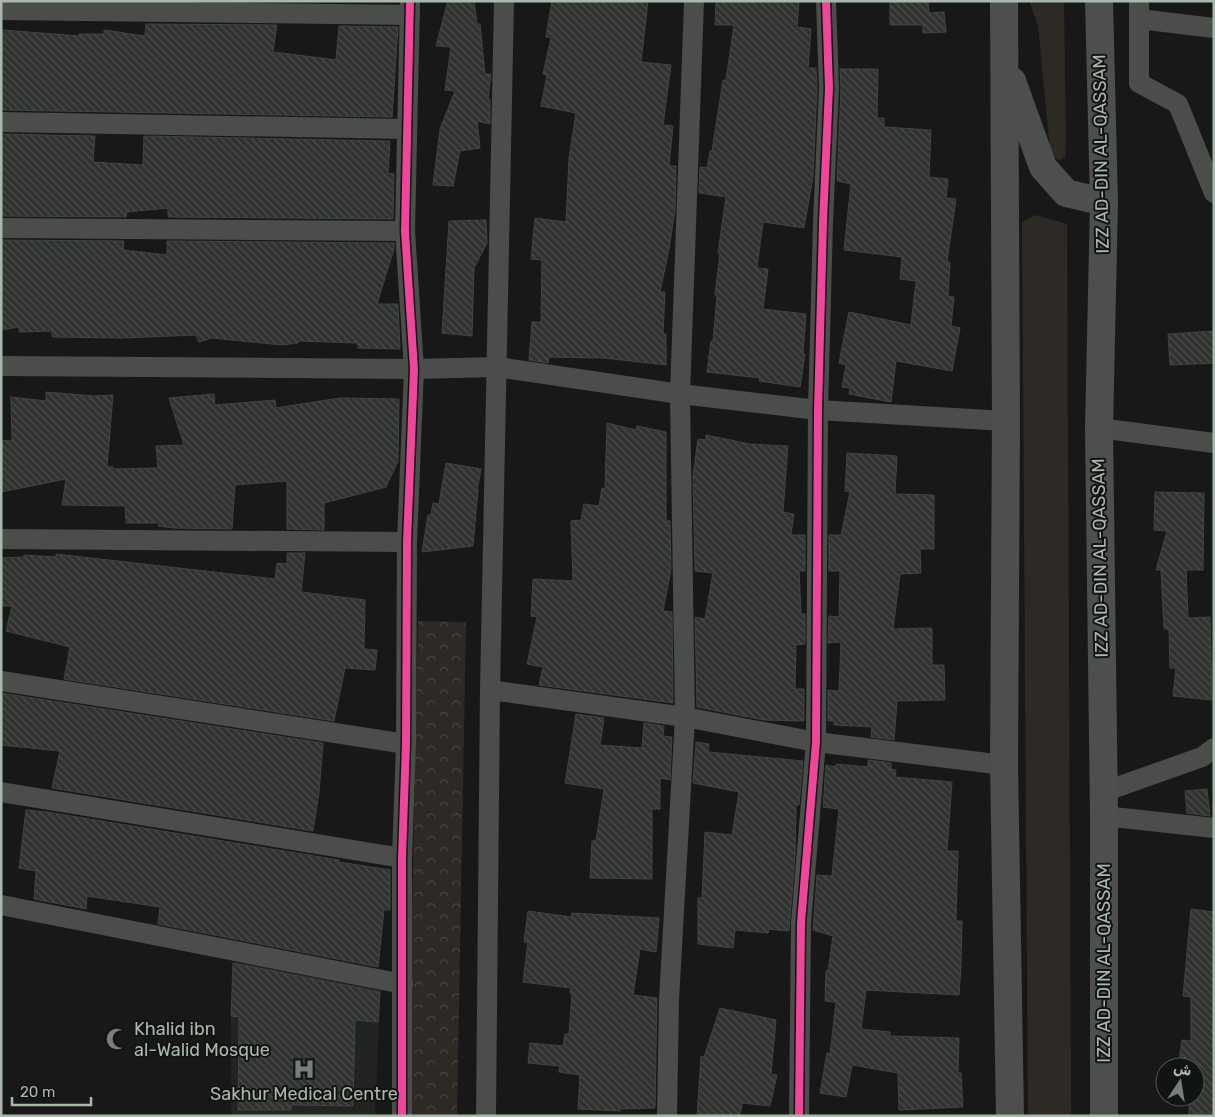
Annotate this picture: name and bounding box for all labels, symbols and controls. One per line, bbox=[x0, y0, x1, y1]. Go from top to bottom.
street label: IZZ AD-DIN AL-QASSAM bbox=[1088, 54, 1114, 254]
street label: IZZ AD-DIN AL-QASSAM bbox=[1087, 458, 1113, 658]
street label: IZZ AD-DIN AL-QASSAM bbox=[1093, 863, 1115, 1063]
place label: Khalid ibn al-Walid Mosque bbox=[134, 1018, 270, 1061]
mosque icon: Khalid ibn al-Walid Mosque bbox=[104, 1026, 130, 1052]
hospital icon: Sakhur Medical Centre bbox=[291, 1056, 317, 1082]
north arrow bbox=[1155, 1057, 1205, 1107]
text: ش bbox=[1172, 1060, 1193, 1080]
scale bar bbox=[12, 1074, 91, 1106]
text: 20 m bbox=[20, 1083, 55, 1101]
place label: Sakhur Medical Centre bbox=[210, 1083, 398, 1105]

